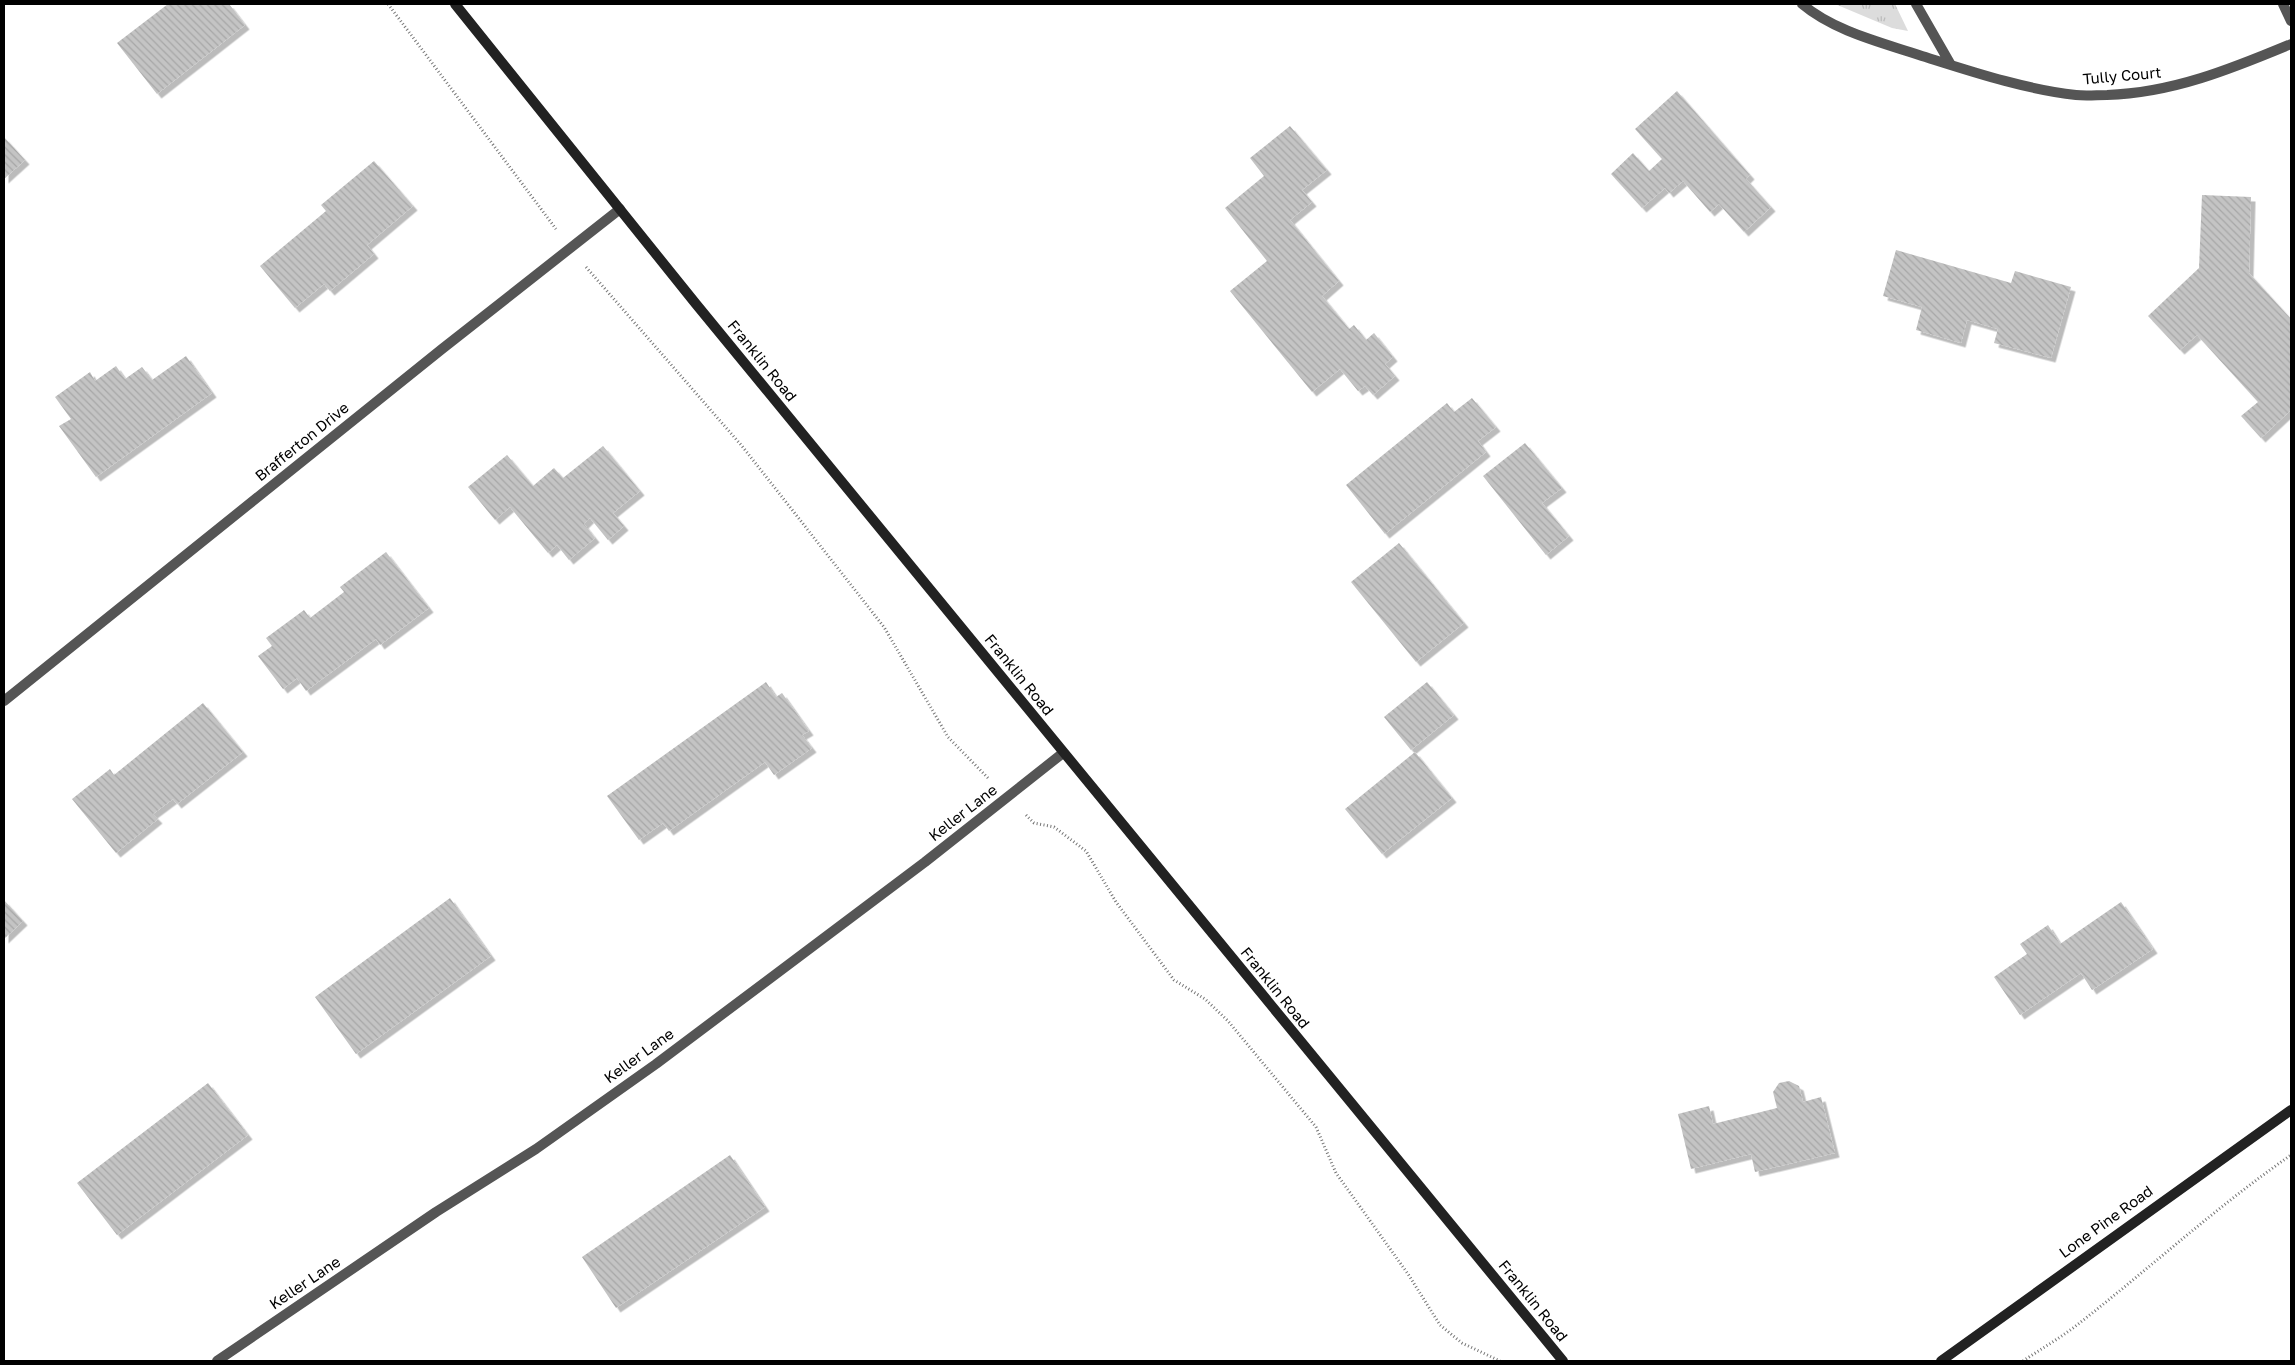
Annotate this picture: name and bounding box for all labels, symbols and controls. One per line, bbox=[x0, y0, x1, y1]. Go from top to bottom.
street label: Tully Court bbox=[2082, 63, 2162, 87]
street label: Franklin Road bbox=[725, 316, 801, 405]
street label: Brafferton Drive bbox=[251, 398, 352, 484]
street label: Franklin Road bbox=[982, 630, 1058, 719]
street label: Keller Lane bbox=[925, 780, 1000, 844]
street label: Franklin Road bbox=[1238, 943, 1314, 1032]
street label: Keller Lane bbox=[600, 1024, 677, 1086]
street label: Lone Pine Road bbox=[2055, 1181, 2156, 1261]
street label: Keller Lane bbox=[266, 1252, 344, 1312]
street label: Franklin Road bbox=[1496, 1256, 1572, 1345]

